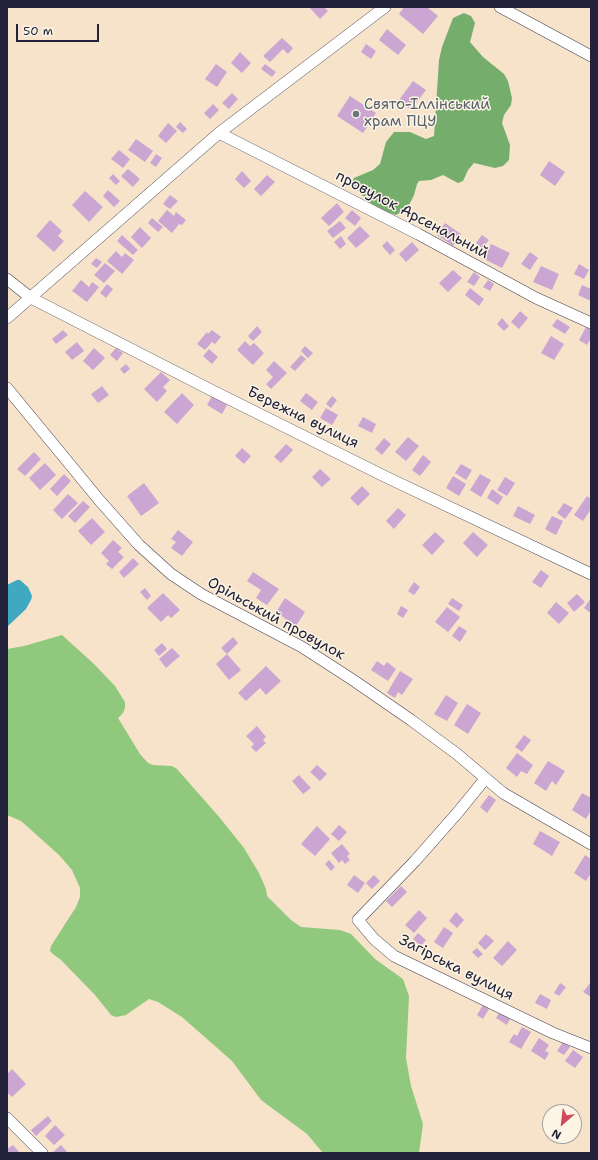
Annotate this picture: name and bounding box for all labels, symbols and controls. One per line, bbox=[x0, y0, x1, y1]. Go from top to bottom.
scale bar bbox=[18, 16, 101, 42]
text: 50 m bbox=[23, 23, 53, 39]
place label: Свято-Іллінський храм ПЦУ bbox=[364, 96, 490, 131]
marker: Свято-Іллінський храм ПЦУ bbox=[351, 109, 361, 119]
street label: провулок Арсенальний bbox=[332, 167, 492, 263]
street label: Бережна вулиця bbox=[244, 383, 362, 453]
street label: Орільський провулок bbox=[204, 574, 348, 664]
street label: Загірська вулиця bbox=[396, 931, 516, 1005]
north arrow bbox=[542, 1104, 582, 1144]
text: N bbox=[549, 1125, 564, 1143]

